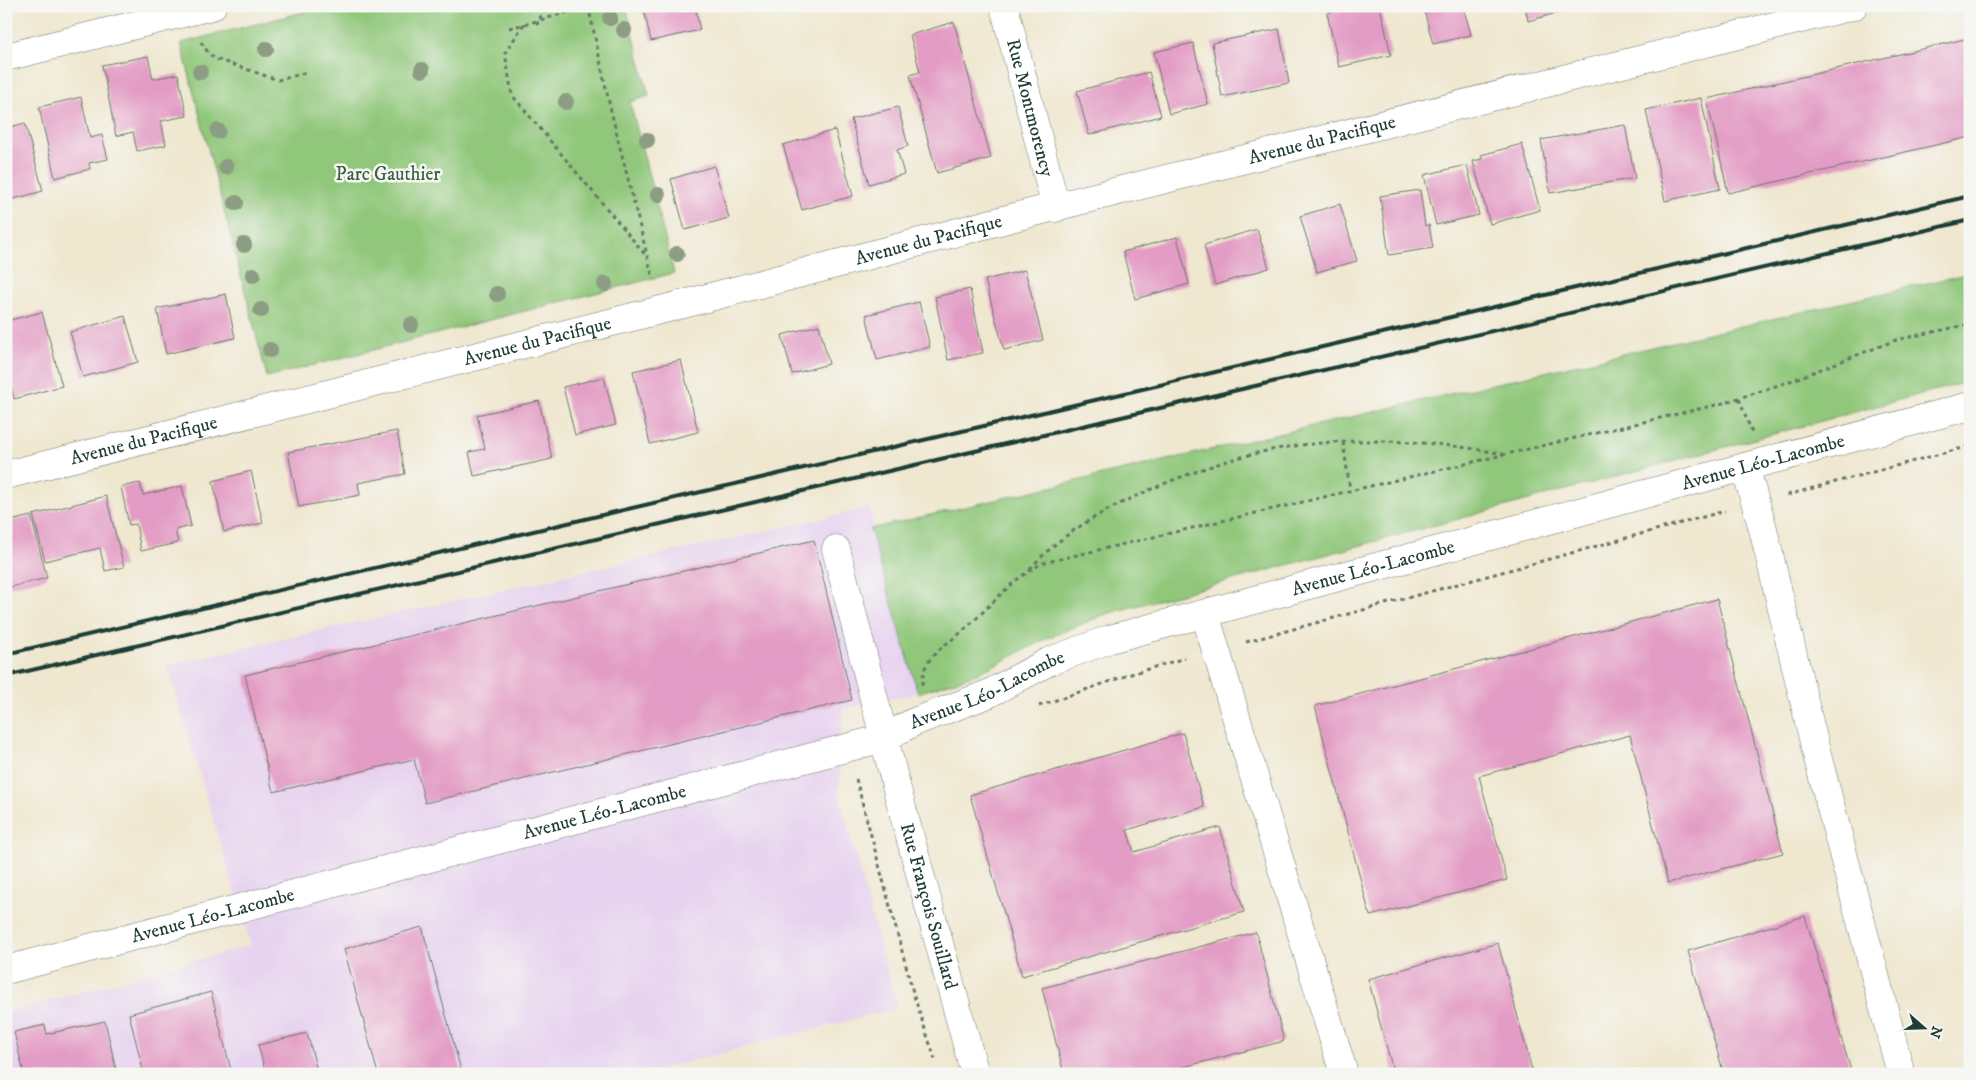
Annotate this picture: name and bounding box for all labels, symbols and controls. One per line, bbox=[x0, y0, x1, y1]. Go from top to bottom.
street label: Rue Montmorency bbox=[1001, 36, 1059, 180]
street label: Avenue du Pacifique bbox=[1246, 110, 1398, 169]
park label: Parc Gauthier bbox=[336, 163, 440, 186]
street label: Avenue du Pacifique bbox=[852, 209, 1005, 270]
street label: Avenue du Pacifique bbox=[461, 311, 614, 371]
street label: Avenue du Pacifique bbox=[68, 411, 220, 470]
street label: Avenue Léo-Lacombe bbox=[1679, 429, 1847, 495]
street label: Avenue Léo-Lacombe bbox=[1289, 535, 1457, 601]
street label: Avenue Léo-Lacombe bbox=[906, 645, 1068, 734]
street label: Avenue Léo-Lacombe bbox=[520, 779, 689, 844]
street label: Rue François Souillard bbox=[895, 820, 963, 992]
street label: Avenue Léo-Lacombe bbox=[129, 883, 297, 948]
north arrow bbox=[1898, 1002, 1948, 1052]
text: N bbox=[1925, 1024, 1946, 1041]

